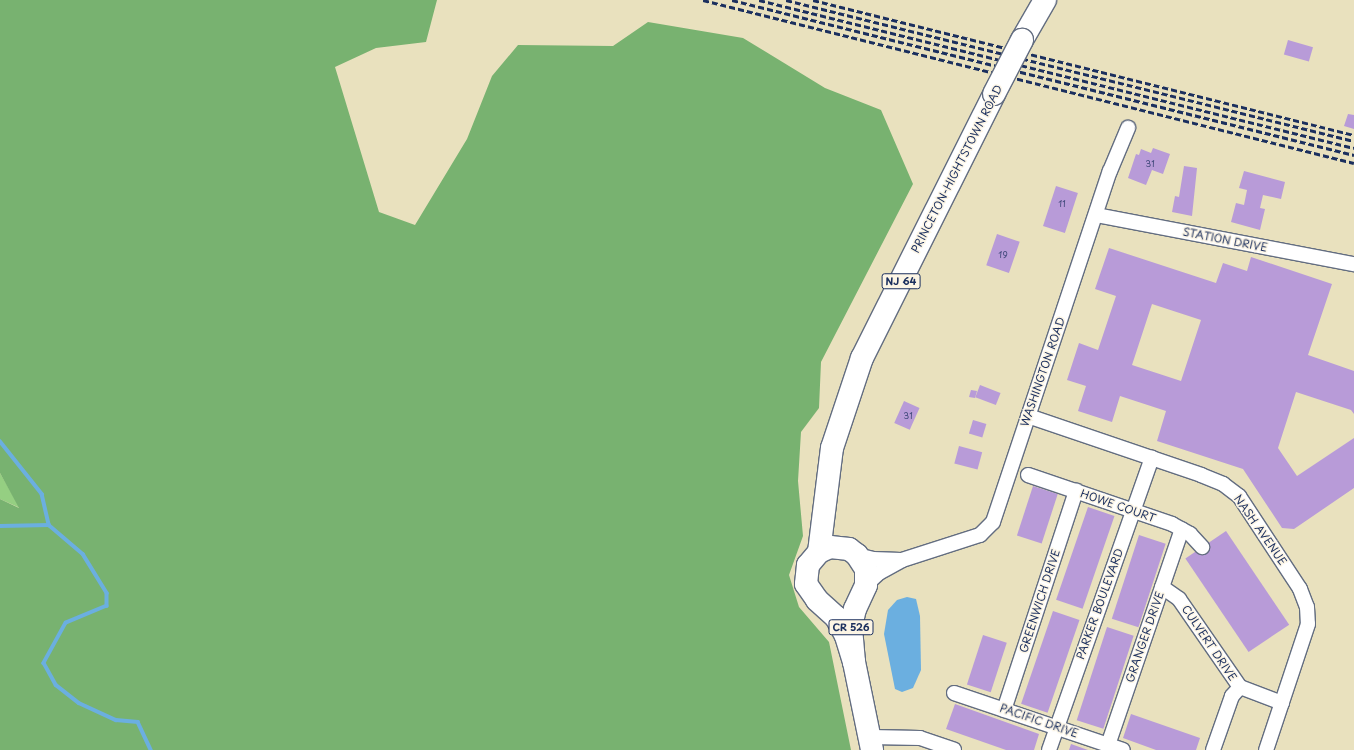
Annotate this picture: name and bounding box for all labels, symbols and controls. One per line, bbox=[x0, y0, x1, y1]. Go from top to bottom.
street label: PRINCETON-HIGHTSTOWN ROAD bbox=[909, 83, 1005, 255]
house number: 31 bbox=[1145, 158, 1155, 168]
house number: 11 bbox=[1058, 198, 1066, 208]
street label: STATION DRIVE bbox=[1181, 225, 1269, 255]
house number: 19 bbox=[998, 249, 1008, 259]
road number: NJ 64 bbox=[881, 273, 921, 289]
street label: WASHINGTON ROAD bbox=[1018, 315, 1068, 429]
house number: 31 bbox=[903, 410, 913, 420]
street label: HOWE COURT bbox=[1078, 487, 1158, 525]
street label: NASH AVENUE bbox=[1231, 492, 1289, 568]
street label: PARKER BOULEVARD bbox=[1074, 547, 1126, 661]
street label: GREENWICH DRIVE bbox=[1017, 548, 1063, 654]
street label: GRANGER DRIVE bbox=[1123, 590, 1167, 684]
street label: CULVERT DRIVE bbox=[1179, 602, 1239, 684]
road number: CR 526 bbox=[828, 619, 874, 635]
street label: PACIFIC DRIVE bbox=[998, 701, 1080, 741]

